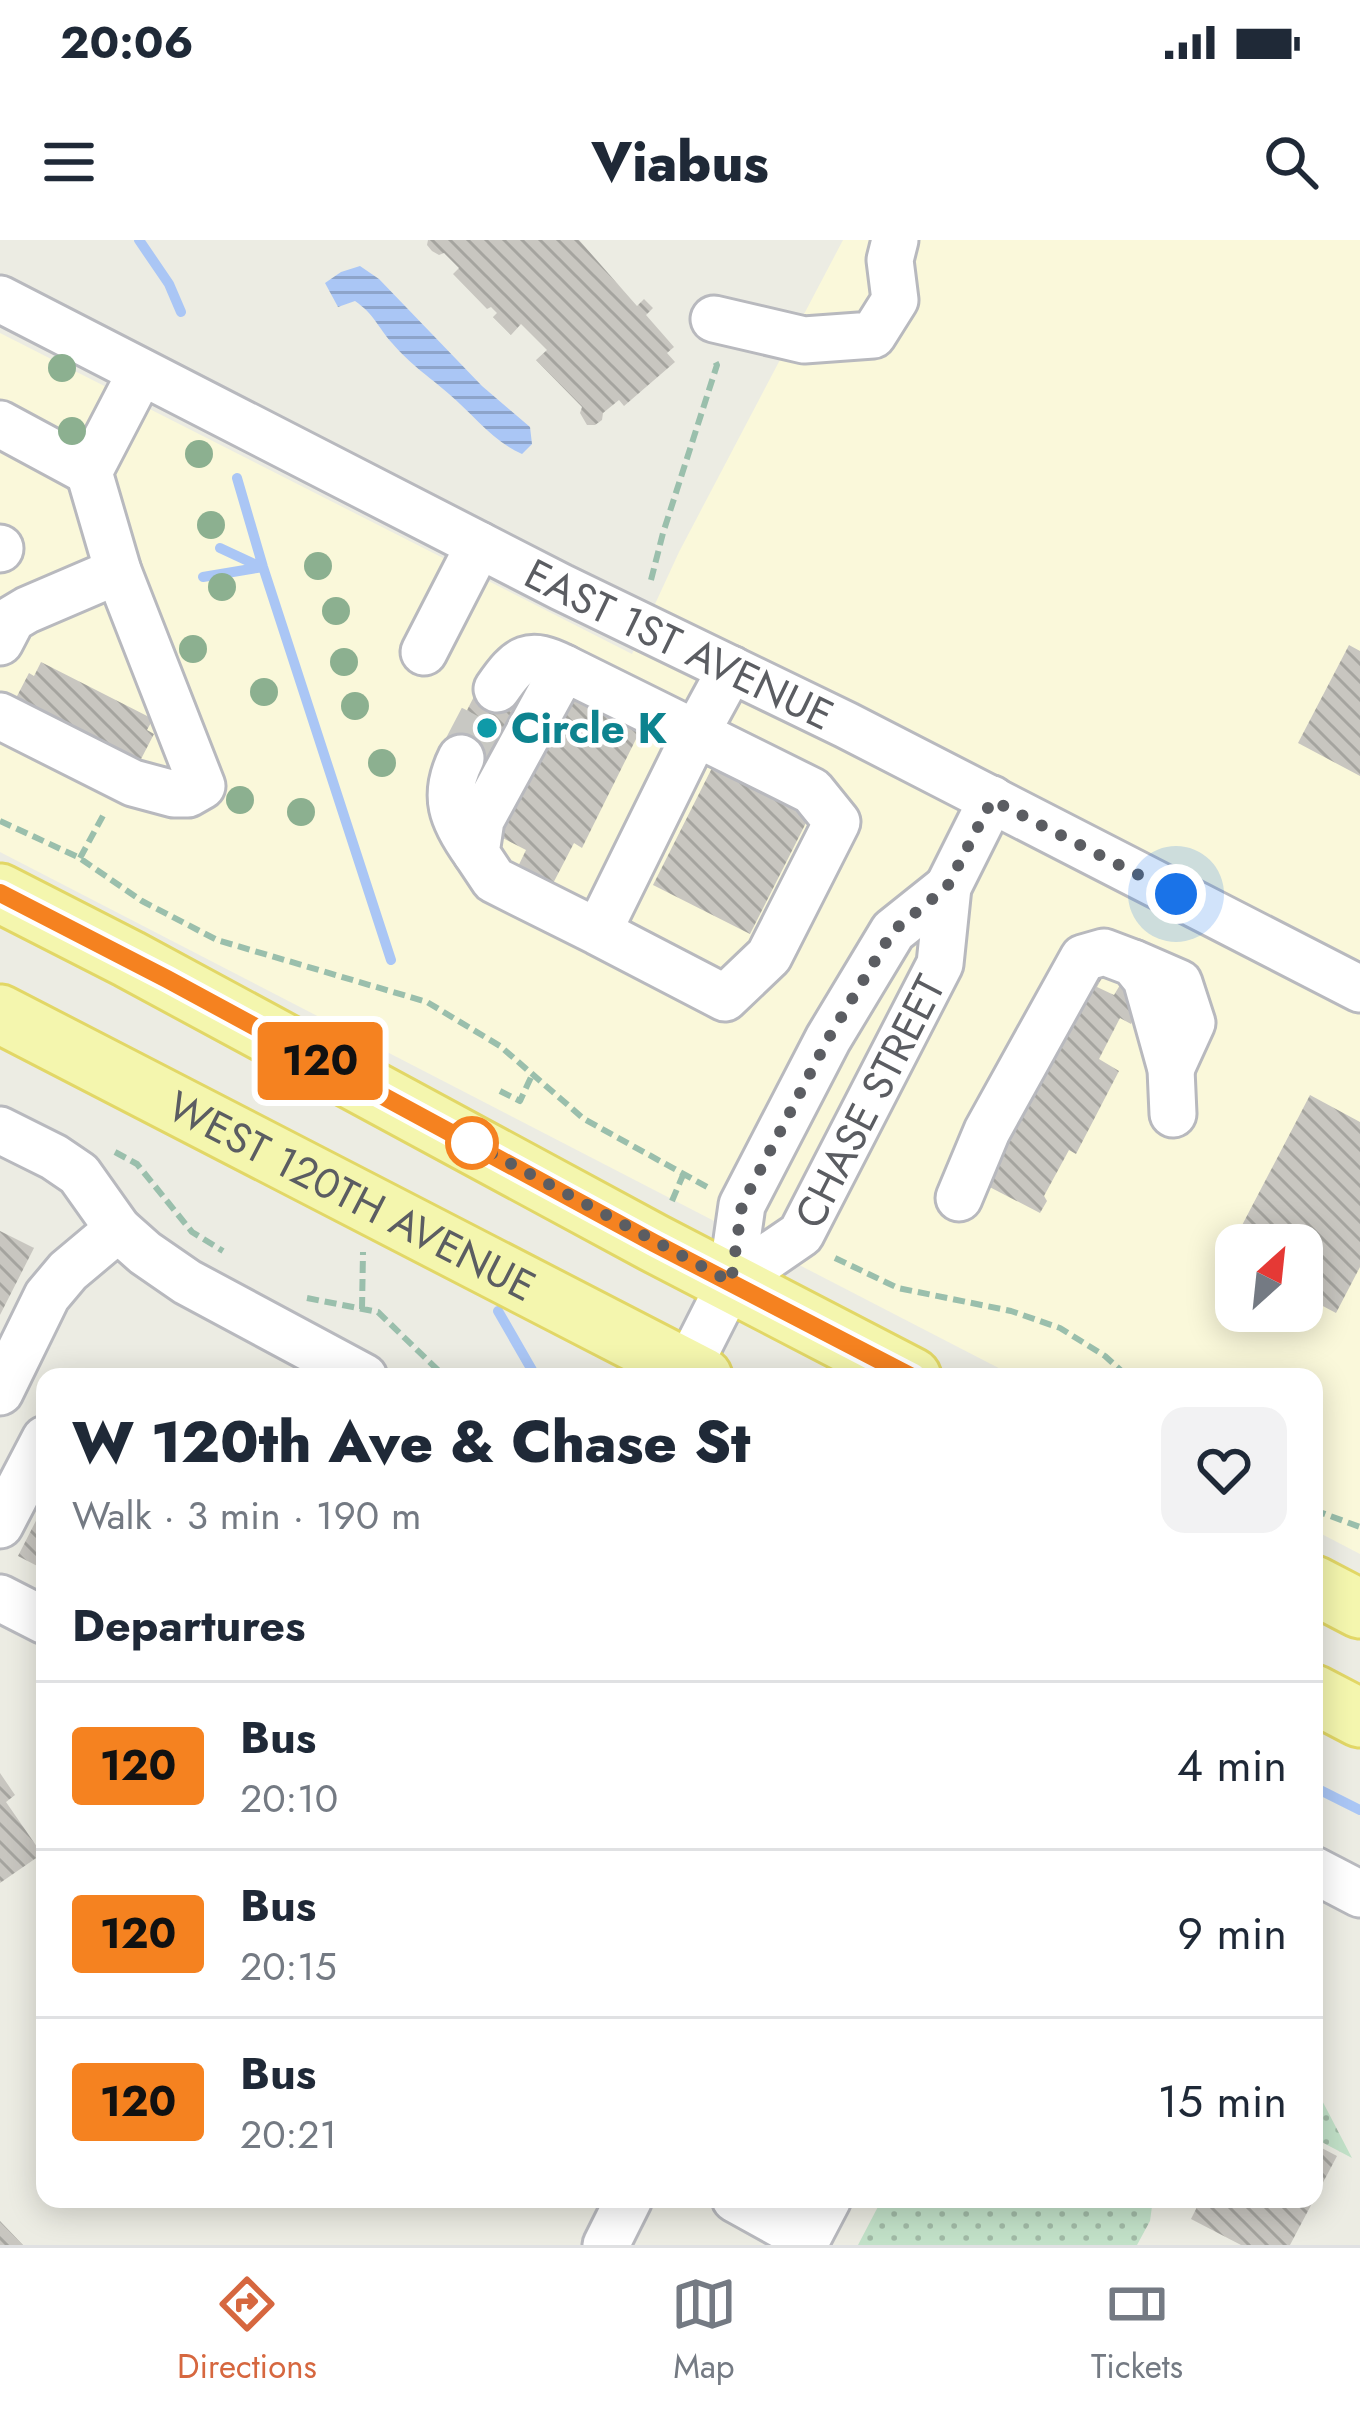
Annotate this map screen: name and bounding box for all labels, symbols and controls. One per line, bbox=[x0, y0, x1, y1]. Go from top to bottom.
text: 20:06 bbox=[60, 10, 194, 75]
text: Viabus bbox=[591, 123, 769, 201]
icon: menu bbox=[36, 129, 102, 195]
icon: search bbox=[1258, 129, 1324, 195]
street label: EAST 1ST AVENUE bbox=[514, 543, 844, 745]
place label: Circle K bbox=[511, 698, 667, 759]
marker: Circle K bbox=[474, 715, 500, 741]
your location bbox=[1146, 864, 1206, 924]
street label: CHASE STREET bbox=[779, 964, 960, 1239]
line badge: 120 bbox=[251, 1022, 389, 1100]
text: 120 bbox=[282, 1030, 358, 1091]
street label: WEST 120TH AVENUE bbox=[157, 1075, 546, 1316]
unlabelled marker bbox=[447, 1118, 497, 1168]
north arrow bbox=[1215, 1224, 1323, 1332]
map controls bbox=[1215, 1224, 1323, 1332]
text: W 120th Ave & Chase St bbox=[72, 1401, 751, 1483]
button: heart bbox=[1161, 1407, 1287, 1533]
text: Walk · 3 min · 190 m bbox=[72, 1487, 421, 1544]
text: Departures bbox=[72, 1593, 306, 1658]
text: Bus bbox=[240, 1705, 316, 1770]
text: 4 min bbox=[1177, 1733, 1287, 1798]
text: 120 bbox=[100, 1735, 176, 1796]
text: 20:10 bbox=[240, 1770, 338, 1827]
text: Bus bbox=[240, 1873, 316, 1938]
text: 9 min bbox=[1177, 1901, 1287, 1966]
text: 120 bbox=[100, 1903, 176, 1964]
text: 20:15 bbox=[240, 1938, 337, 1995]
text: Bus bbox=[240, 2041, 316, 2106]
text: 15 min bbox=[1157, 2069, 1287, 2134]
text: 120 bbox=[100, 2071, 176, 2132]
text: 20:21 bbox=[240, 2106, 337, 2163]
tab: Directions bbox=[177, 2271, 317, 2390]
tab: Map bbox=[671, 2271, 737, 2390]
tab: Tickets bbox=[1091, 2271, 1183, 2390]

